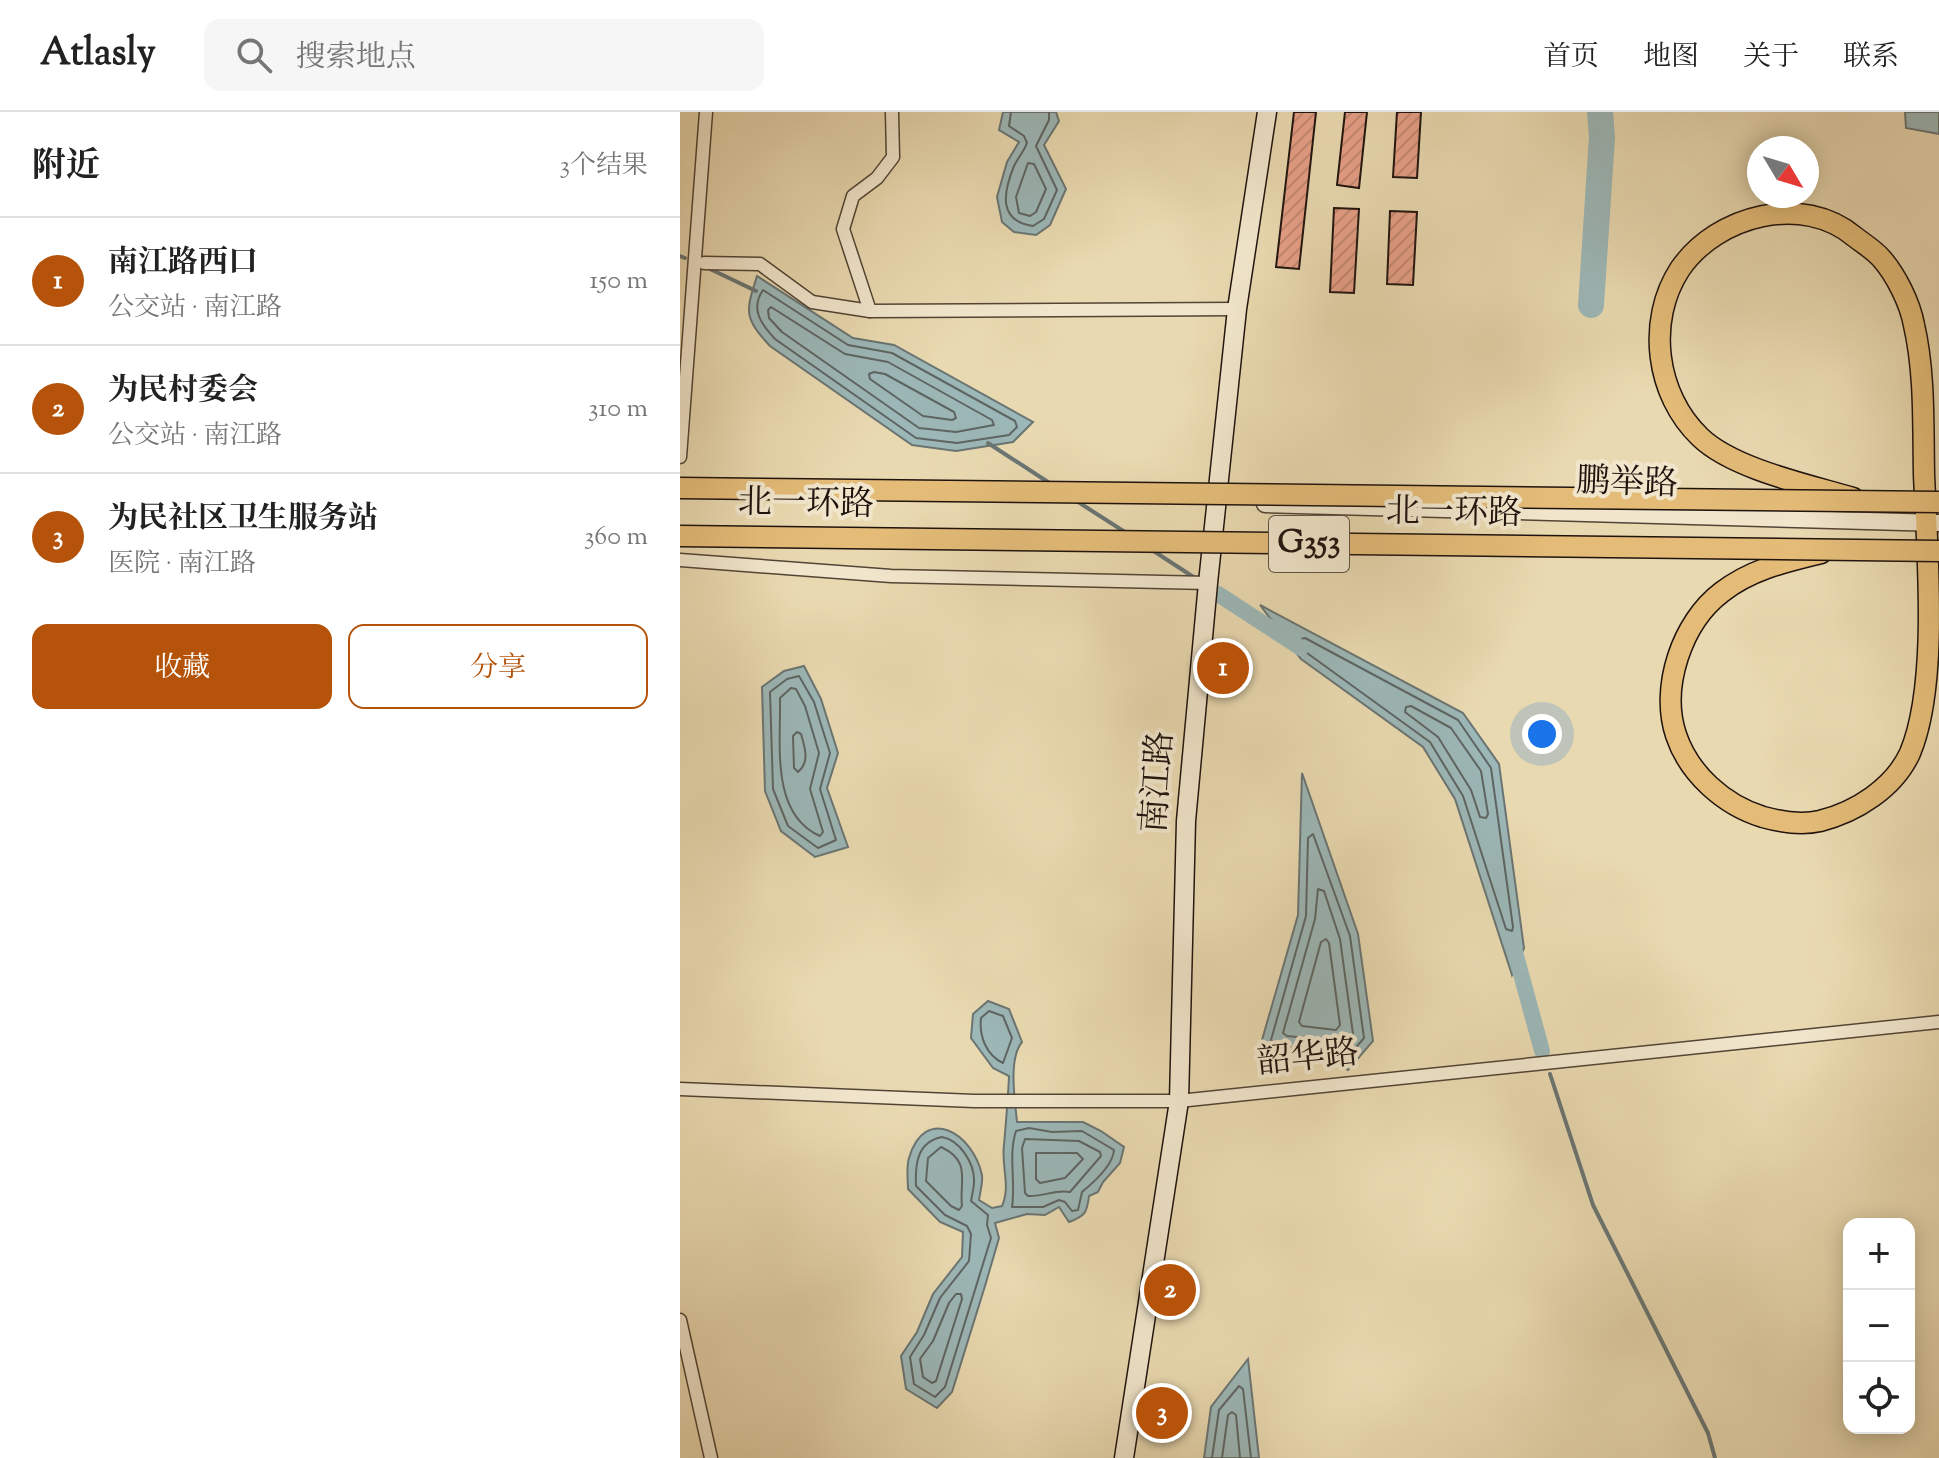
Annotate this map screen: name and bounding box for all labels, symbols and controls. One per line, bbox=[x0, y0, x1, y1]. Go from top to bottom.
search box bbox=[204, 19, 764, 91]
text: Atlasly bbox=[40, 28, 156, 82]
icon: search bbox=[232, 33, 276, 77]
text: 搜索地点 bbox=[296, 37, 416, 80]
text: 首页 bbox=[1543, 38, 1599, 78]
text: 地图 bbox=[1643, 38, 1699, 78]
text: 关于 bbox=[1743, 38, 1799, 78]
text: 联系 bbox=[1843, 38, 1899, 78]
north arrow bbox=[1747, 136, 1819, 208]
text: 附近 bbox=[32, 143, 100, 192]
text: 3个结果 bbox=[559, 148, 648, 185]
text: 南江路西口 bbox=[108, 242, 258, 285]
text: 1 bbox=[54, 263, 62, 300]
text: 150 m bbox=[589, 263, 648, 300]
text: 公交站 · 南江路 bbox=[108, 290, 282, 327]
text: 为民村委会 bbox=[108, 370, 258, 413]
text: 2 bbox=[52, 391, 64, 428]
text: 310 m bbox=[588, 391, 648, 428]
text: 公交站 · 南江路 bbox=[108, 418, 282, 455]
street label: 鹏举路 bbox=[1575, 458, 1679, 510]
street label: 北一环路 bbox=[738, 479, 874, 531]
street label: 北一环路 bbox=[1386, 488, 1522, 540]
text: 为民社区卫生服务站 bbox=[108, 498, 378, 541]
road number: G353 bbox=[1269, 516, 1349, 572]
text: 3 bbox=[53, 519, 63, 556]
text: 360 m bbox=[584, 519, 648, 556]
text: 医院 · 南江路 bbox=[108, 546, 256, 583]
button: 收藏 bbox=[32, 624, 332, 709]
button: 分享 bbox=[348, 624, 648, 709]
pin: 1 bbox=[1197, 638, 1249, 698]
your location bbox=[1522, 714, 1562, 754]
street label: 南江路 bbox=[1131, 729, 1187, 835]
street label: 韶华路 bbox=[1255, 1029, 1361, 1089]
map controls bbox=[1843, 1218, 1915, 1434]
button: + bbox=[1843, 1218, 1915, 1290]
pin: 2 bbox=[1144, 1260, 1196, 1320]
button: − bbox=[1843, 1290, 1915, 1362]
button: locate bbox=[1843, 1362, 1915, 1434]
pin: 3 bbox=[1136, 1383, 1188, 1443]

